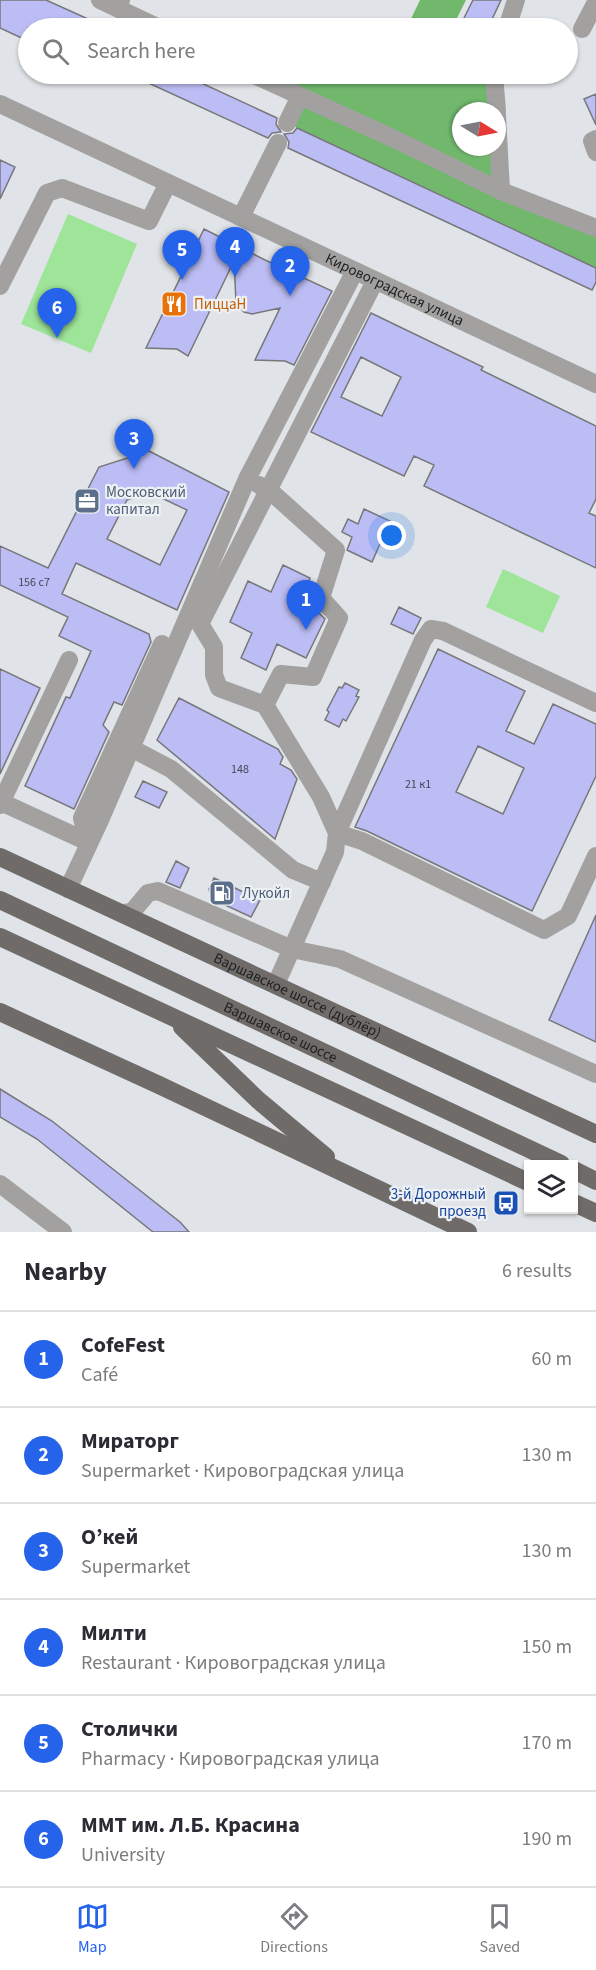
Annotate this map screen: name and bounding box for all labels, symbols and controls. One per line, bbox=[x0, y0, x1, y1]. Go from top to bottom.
search box bbox=[18, 18, 578, 84]
icon: search bbox=[39, 35, 72, 68]
text: Search here bbox=[87, 35, 195, 67]
north arrow bbox=[452, 102, 506, 156]
pin: 4 bbox=[216, 228, 254, 277]
pin: 5 bbox=[162, 230, 201, 280]
pin: 2 bbox=[270, 246, 310, 296]
street label: Кировоградская улица bbox=[322, 248, 467, 331]
pin: 6 bbox=[38, 288, 76, 338]
restaurant icon: ПиццаН bbox=[159, 289, 189, 319]
place label: ПиццаН bbox=[194, 294, 246, 315]
pin: 3 bbox=[114, 420, 154, 469]
place label: Московский капитал bbox=[106, 482, 186, 520]
office icon: Московский капитал bbox=[72, 486, 102, 516]
your location bbox=[377, 521, 406, 550]
house number: 156 c7 bbox=[18, 574, 50, 591]
pin: 1 bbox=[286, 580, 326, 630]
house number: 148 bbox=[231, 761, 249, 778]
house number: 21 к1 bbox=[405, 776, 431, 793]
fuel station icon: Лукойл bbox=[207, 878, 237, 908]
place label: Лукойл bbox=[242, 883, 290, 904]
street label: Варшавское шоссе (дублёр) bbox=[211, 948, 385, 1042]
street label: Варшавское шоссе bbox=[221, 998, 341, 1066]
map controls bbox=[524, 1160, 578, 1214]
button: layers bbox=[524, 1160, 578, 1214]
place label: 3-й Дорожный проезд bbox=[391, 1184, 486, 1222]
bus stop icon: 3-й Дорожный проезд bbox=[491, 1188, 521, 1218]
text: Nearby bbox=[24, 1253, 107, 1290]
text: 6 results bbox=[502, 1257, 572, 1285]
text: CofeFest bbox=[81, 1329, 165, 1361]
text: 1 bbox=[38, 1345, 49, 1373]
text: 60 m bbox=[532, 1345, 572, 1373]
text: Café bbox=[81, 1361, 118, 1389]
text: Мираторг bbox=[81, 1425, 179, 1457]
text: 2 bbox=[38, 1441, 49, 1469]
text: 130 m bbox=[522, 1441, 572, 1469]
text: Supermarket · Кировоградская улица bbox=[81, 1457, 404, 1485]
text: О’кей bbox=[81, 1521, 138, 1553]
text: 3 bbox=[38, 1537, 49, 1565]
text: 130 m bbox=[522, 1537, 572, 1565]
text: Supermarket bbox=[81, 1553, 190, 1581]
text: Милти bbox=[81, 1617, 147, 1649]
text: 4 bbox=[38, 1633, 49, 1661]
text: 150 m bbox=[522, 1633, 572, 1661]
text: Restaurant · Кировоградская улица bbox=[81, 1649, 386, 1677]
text: Столички bbox=[81, 1713, 178, 1745]
text: 5 bbox=[38, 1729, 49, 1757]
text: 170 m bbox=[522, 1729, 572, 1757]
text: Pharmacy · Кировоградская улица bbox=[81, 1745, 380, 1773]
text: ММТ им. Л.Б. Красина bbox=[81, 1809, 300, 1841]
text: 6 bbox=[38, 1825, 49, 1853]
text: 190 m bbox=[522, 1825, 572, 1853]
text: University bbox=[81, 1841, 165, 1869]
tab: Map bbox=[76, 1900, 109, 1958]
tab: Directions bbox=[260, 1900, 328, 1958]
tab: Saved bbox=[479, 1900, 520, 1958]

